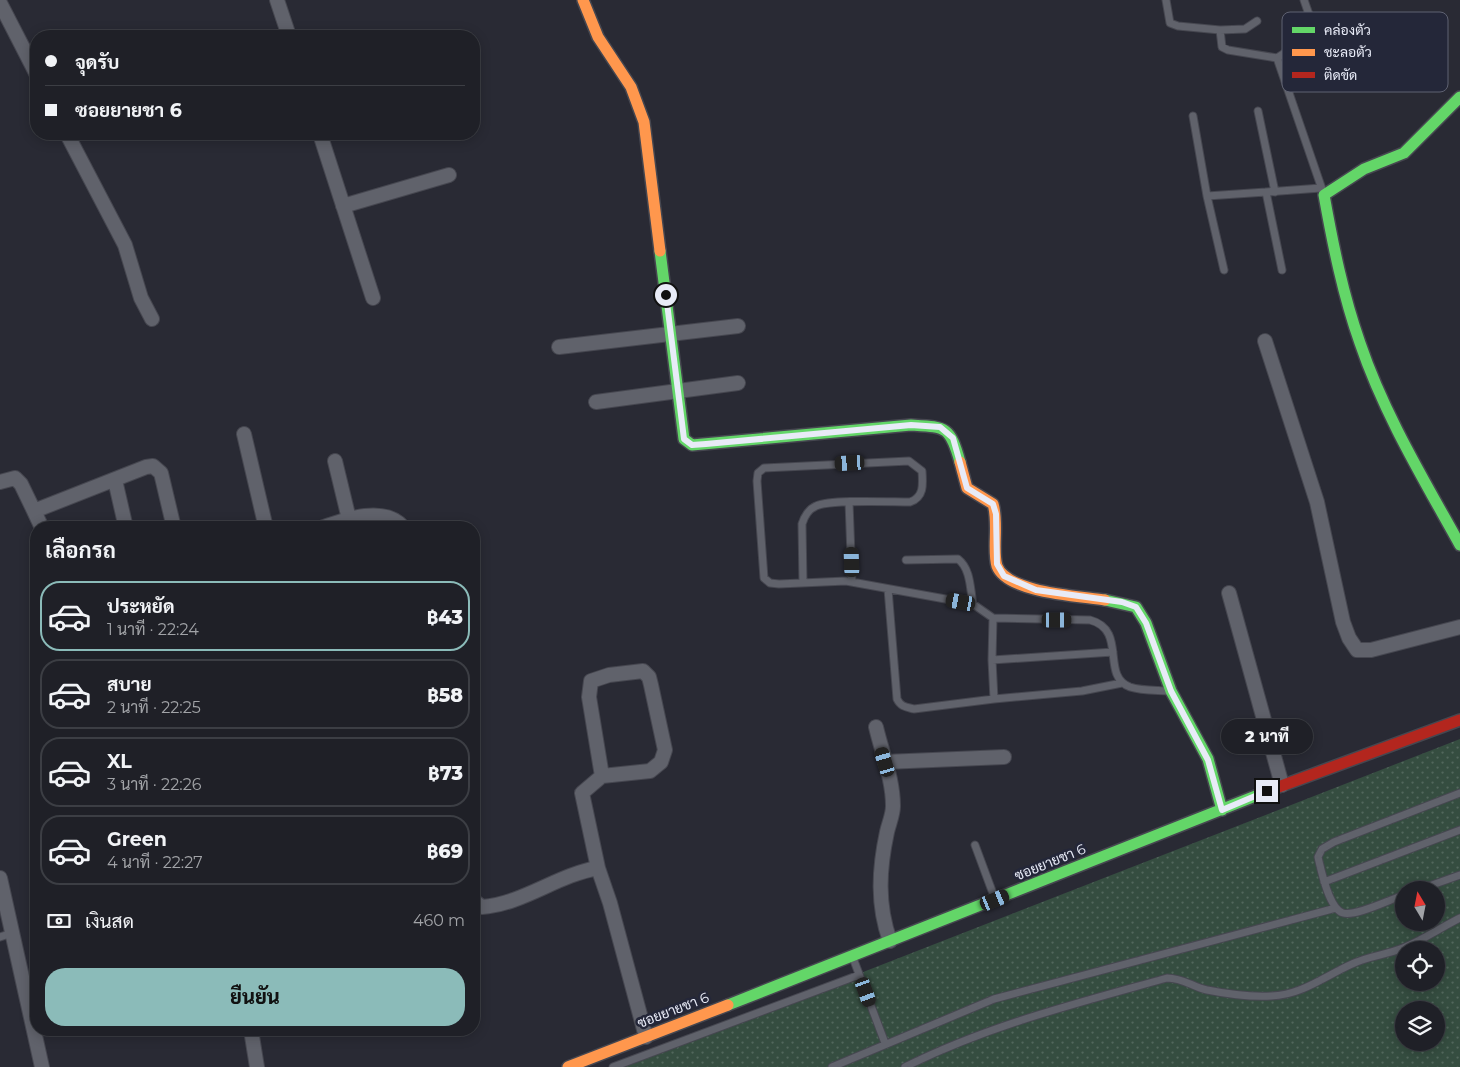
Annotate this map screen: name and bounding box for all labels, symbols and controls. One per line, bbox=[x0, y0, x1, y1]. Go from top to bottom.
legend bbox=[1282, 12, 1448, 92]
text: คล่องตัว bbox=[1324, 21, 1371, 39]
text: ชะลอตัว bbox=[1324, 43, 1372, 61]
text: จุดรับ bbox=[75, 51, 119, 74]
text: ติดขัด bbox=[1324, 66, 1357, 84]
text: ซอยยายชา 6 bbox=[75, 99, 182, 122]
route start bbox=[655, 284, 677, 306]
car bbox=[834, 455, 865, 471]
text: เลือกรถ bbox=[45, 537, 116, 564]
car bbox=[843, 547, 860, 577]
car bbox=[944, 592, 977, 612]
icon: car bbox=[47, 594, 92, 639]
text: ประหยัด bbox=[107, 595, 175, 618]
text: ฿43 bbox=[427, 606, 463, 629]
car bbox=[1042, 613, 1072, 628]
text: 1 นาที · 22:24 bbox=[107, 620, 199, 639]
icon: car bbox=[47, 672, 92, 717]
text: สบาย bbox=[107, 673, 152, 696]
text: ฿58 bbox=[427, 684, 463, 707]
text: 2 นาที · 22:25 bbox=[107, 698, 201, 717]
callout: 2 นาที bbox=[1221, 718, 1313, 754]
text: 2 นาที bbox=[1245, 727, 1289, 746]
car bbox=[873, 745, 896, 779]
icon: car bbox=[47, 750, 92, 795]
text: XL bbox=[107, 750, 132, 773]
text: ฿73 bbox=[428, 762, 463, 785]
text: 3 นาที · 22:26 bbox=[107, 775, 201, 794]
route end bbox=[1256, 780, 1278, 802]
icon: car bbox=[47, 828, 92, 873]
text: Green bbox=[107, 828, 167, 851]
street label: ซอยยายชา 6 bbox=[1012, 839, 1089, 884]
text: ฿69 bbox=[427, 840, 463, 863]
text: 4 นาที · 22:27 bbox=[107, 853, 203, 872]
north arrow bbox=[1395, 881, 1445, 931]
map controls bbox=[1395, 881, 1445, 1051]
car bbox=[978, 887, 1011, 913]
icon: cash bbox=[45, 907, 73, 935]
text: เงินสด bbox=[85, 910, 134, 933]
text: 460 m bbox=[413, 911, 465, 930]
button: locate bbox=[1395, 941, 1445, 991]
button: ยืนยัน bbox=[45, 968, 465, 1026]
car bbox=[853, 975, 878, 1009]
street label: ซอยยายชา 6 bbox=[635, 988, 712, 1032]
button: layers bbox=[1395, 1001, 1445, 1051]

